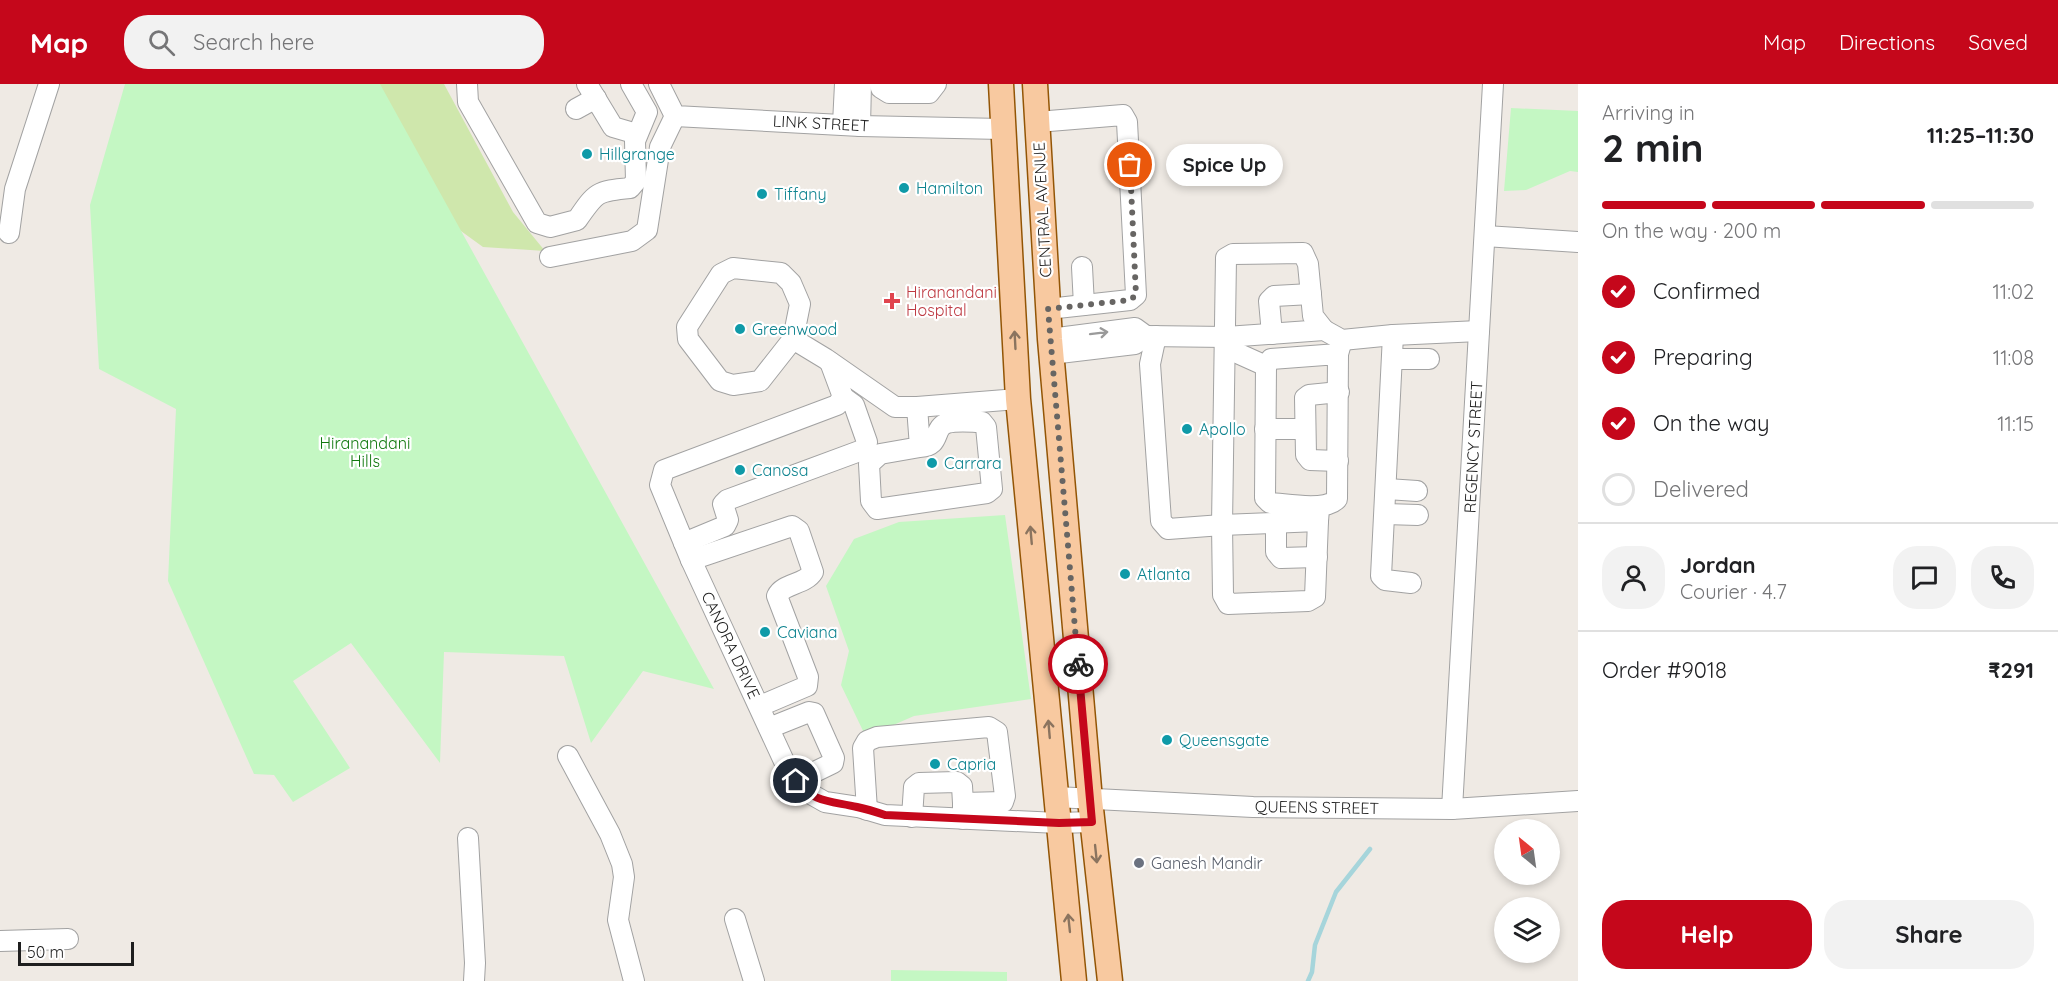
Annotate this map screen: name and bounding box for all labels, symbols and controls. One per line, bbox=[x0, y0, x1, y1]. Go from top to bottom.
search box bbox=[124, 15, 544, 69]
text: Map bbox=[30, 25, 88, 60]
icon: search bbox=[145, 26, 178, 59]
text: Search here bbox=[193, 28, 315, 56]
text: Map bbox=[1763, 29, 1806, 55]
text: Directions bbox=[1839, 29, 1935, 55]
text: Saved bbox=[1968, 29, 2028, 55]
text: Arriving in bbox=[1602, 100, 1695, 125]
street label: LINK STREET bbox=[772, 110, 870, 136]
text: 11:25–11:30 bbox=[1927, 121, 2034, 149]
text: 2 min bbox=[1602, 123, 1704, 172]
pin bbox=[1104, 139, 1155, 190]
street label: CENTRAL AVENUE bbox=[1028, 142, 1056, 278]
place label: Hillgrange bbox=[599, 144, 675, 164]
callout: Spice Up bbox=[1166, 144, 1283, 186]
marker: Hillgrange bbox=[580, 147, 594, 161]
icon: bag bbox=[1113, 148, 1146, 181]
text: Spice Up bbox=[1183, 152, 1266, 177]
place label: Hamilton bbox=[916, 178, 983, 198]
marker: Hamilton bbox=[897, 181, 911, 195]
place label: Tiffany bbox=[774, 184, 827, 204]
marker: Tiffany bbox=[755, 187, 769, 201]
text: On the way · 200 m bbox=[1602, 218, 1781, 243]
icon: check bbox=[1602, 275, 1635, 308]
text: Confirmed bbox=[1653, 277, 1760, 305]
text: 11:02 bbox=[1992, 279, 2034, 304]
place label: Hiranandani Hospital bbox=[906, 282, 997, 320]
marker: Hiranandani Hospital bbox=[883, 292, 901, 310]
place label: Greenwood bbox=[752, 319, 837, 339]
marker: Greenwood bbox=[733, 322, 747, 336]
one-way arrow bbox=[1089, 327, 1108, 338]
one-way arrow bbox=[1010, 331, 1021, 351]
icon: check bbox=[1602, 341, 1635, 374]
text: Preparing bbox=[1653, 343, 1753, 371]
text: 11:08 bbox=[1993, 345, 2034, 370]
street label: REGENCY STREET bbox=[1460, 380, 1486, 514]
icon: check bbox=[1602, 407, 1635, 440]
text: On the way bbox=[1653, 409, 1769, 437]
text: 11:15 bbox=[1997, 411, 2034, 436]
place label: Apollo bbox=[1199, 419, 1246, 439]
marker: Apollo bbox=[1180, 422, 1194, 436]
park label: Hiranandani Hills bbox=[320, 433, 410, 471]
place label: Carrara bbox=[944, 453, 1002, 473]
marker: Carrara bbox=[925, 456, 939, 470]
place label: Canosa bbox=[752, 460, 808, 480]
marker: Canosa bbox=[733, 463, 747, 477]
text: Delivered bbox=[1653, 475, 1749, 503]
one-way arrow bbox=[1025, 525, 1036, 545]
button: person bbox=[1602, 546, 1665, 609]
button: chat bbox=[1893, 546, 1956, 609]
button: phone bbox=[1971, 546, 2034, 609]
text: Jordan bbox=[1680, 551, 1756, 579]
place label: Atlanta bbox=[1137, 564, 1190, 584]
marker: Atlanta bbox=[1118, 567, 1132, 581]
text: Courier · 4.7 bbox=[1680, 579, 1787, 604]
street label: CANORA DRIVE bbox=[697, 588, 765, 702]
place label: Caviana bbox=[777, 622, 837, 642]
marker: Caviana bbox=[758, 625, 772, 639]
courier bbox=[1048, 634, 1108, 694]
icon: bike bbox=[1062, 648, 1095, 681]
text: Order #9018 bbox=[1602, 656, 1727, 684]
text: ₹291 bbox=[1988, 656, 2034, 684]
one-way arrow bbox=[1044, 719, 1055, 739]
place label: Queensgate bbox=[1179, 730, 1269, 750]
marker: Queensgate bbox=[1160, 733, 1174, 747]
place label: Capria bbox=[947, 754, 996, 774]
pin bbox=[770, 755, 821, 806]
marker: Capria bbox=[928, 757, 942, 771]
icon: home bbox=[779, 764, 812, 797]
street label: QUEENS STREET bbox=[1255, 796, 1380, 818]
north arrow bbox=[1494, 819, 1560, 885]
map controls bbox=[1494, 819, 1560, 963]
one-way arrow bbox=[1091, 844, 1102, 863]
place label: Ganesh Mandir bbox=[1151, 853, 1263, 873]
marker: Ganesh Mandir bbox=[1132, 856, 1146, 870]
button: layers bbox=[1494, 897, 1560, 963]
button: Help bbox=[1602, 900, 1812, 969]
button: Share bbox=[1824, 900, 2034, 969]
one-way arrow bbox=[1063, 913, 1074, 933]
scale bar bbox=[18, 939, 134, 966]
text: 50 m bbox=[27, 942, 64, 962]

